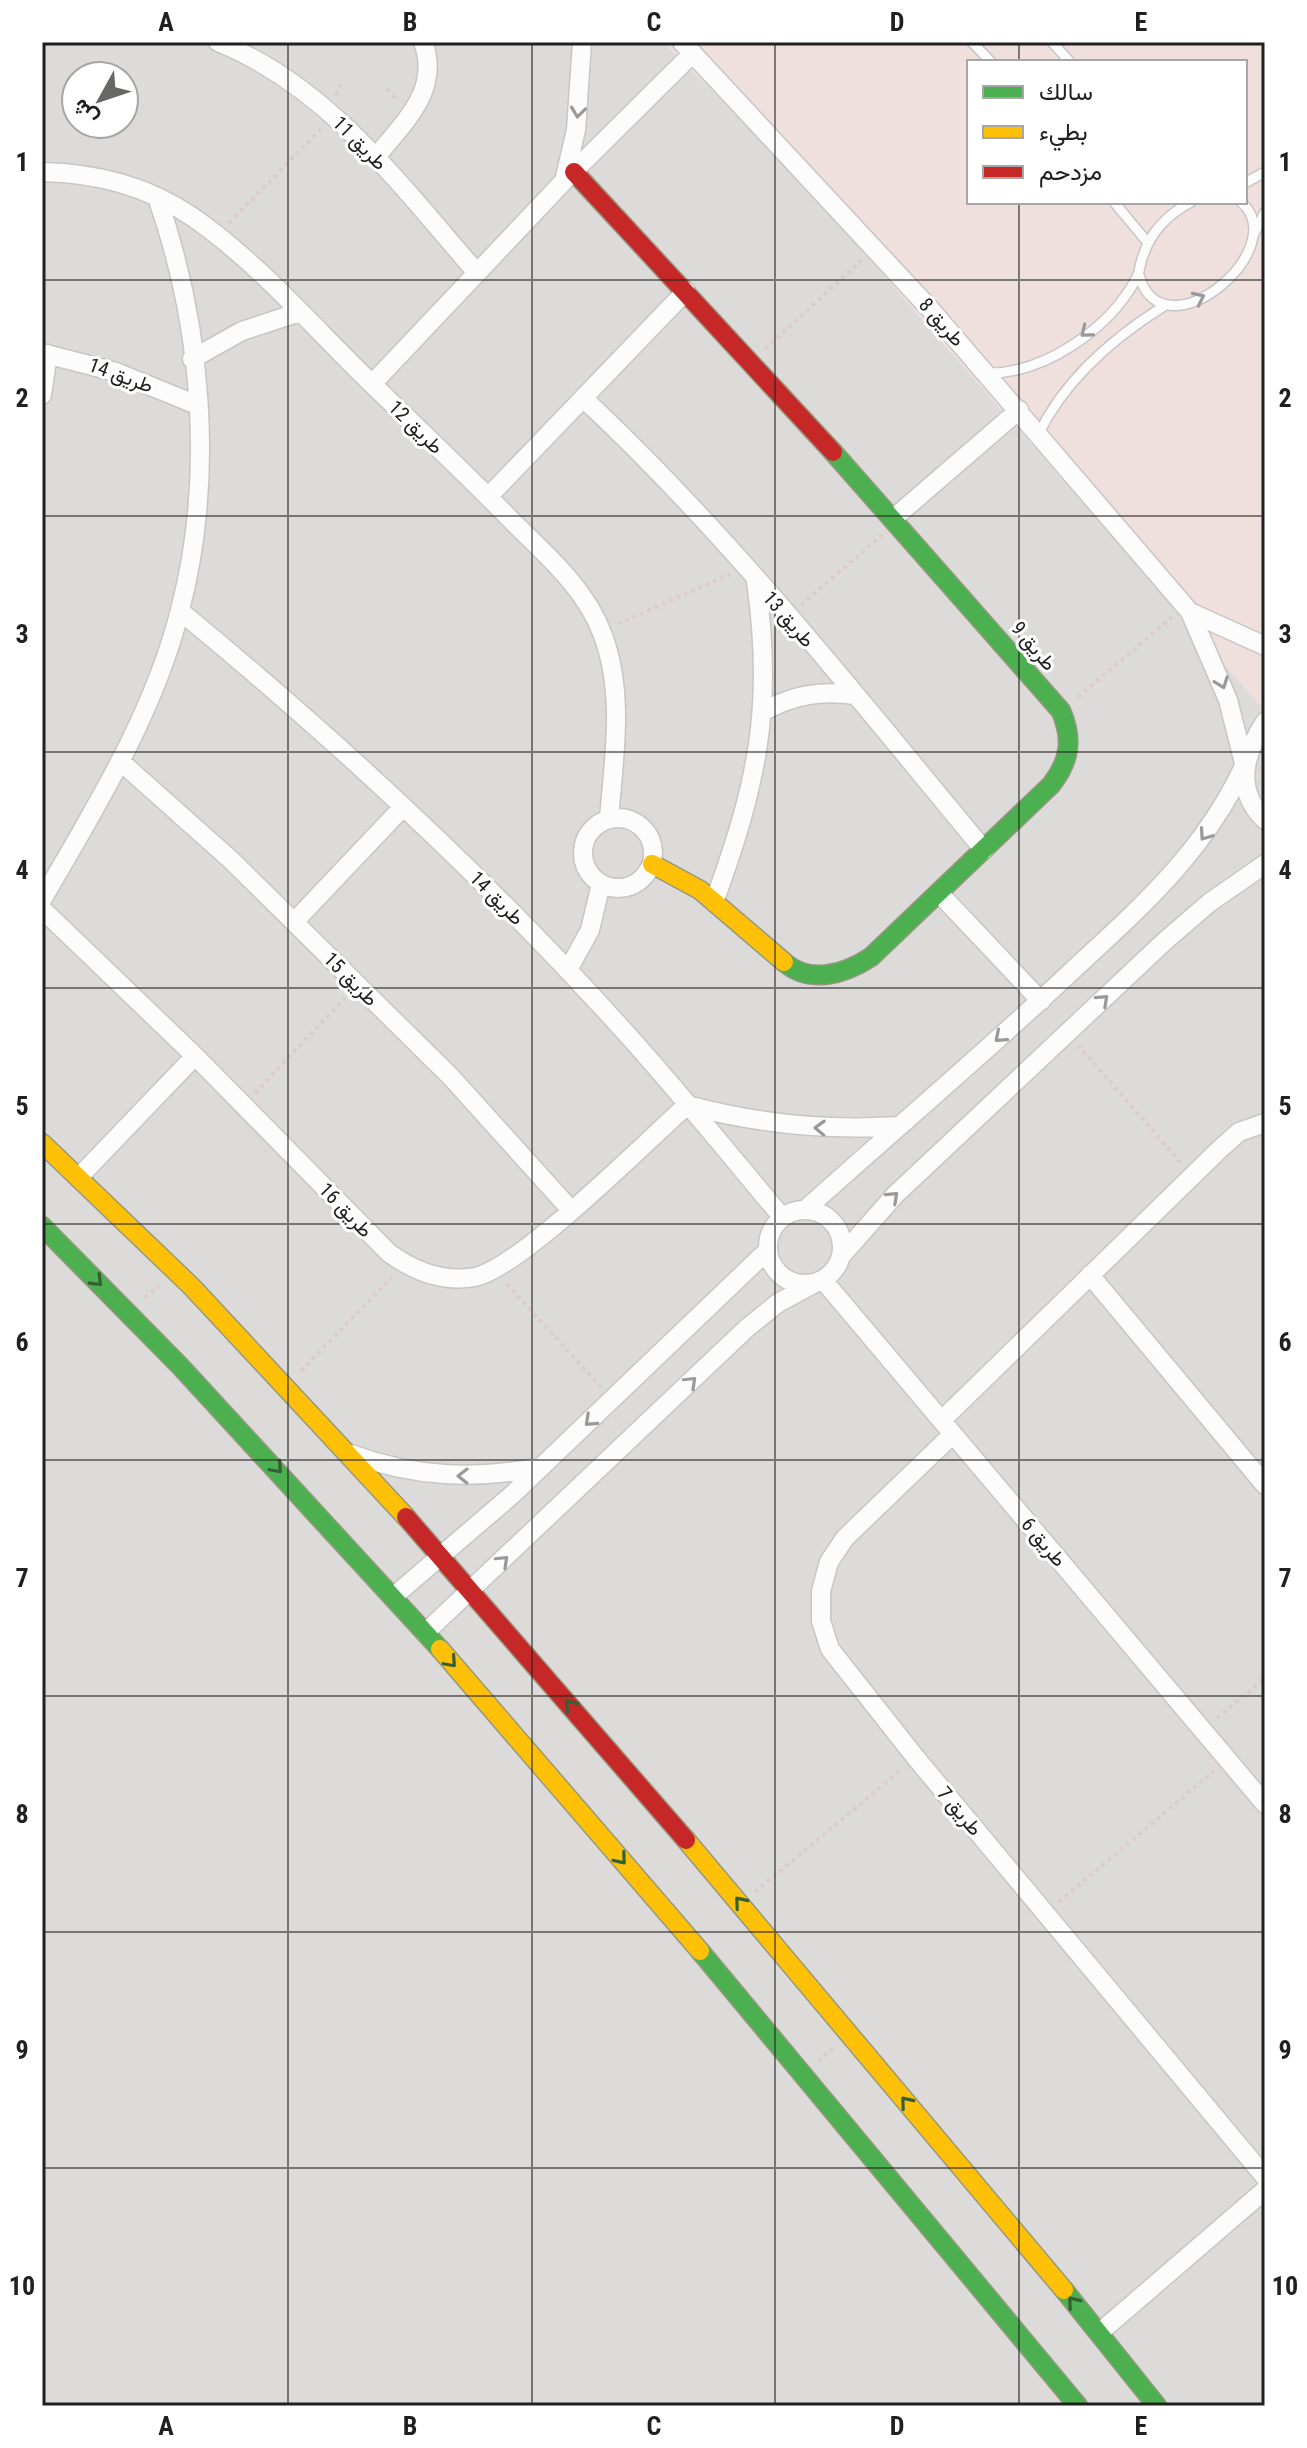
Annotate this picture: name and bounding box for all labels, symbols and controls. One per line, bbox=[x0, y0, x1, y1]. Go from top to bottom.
text: A bbox=[158, 7, 174, 37]
text: B bbox=[403, 7, 417, 37]
text: C bbox=[647, 7, 662, 37]
text: D bbox=[890, 7, 904, 37]
text: E bbox=[1135, 7, 1148, 37]
north arrow bbox=[60, 60, 140, 140]
legend bbox=[967, 60, 1247, 204]
text: سالك bbox=[1039, 78, 1093, 106]
text: ش bbox=[67, 94, 104, 131]
one-way arrow bbox=[570, 105, 587, 119]
street label: طريق 11 bbox=[327, 111, 392, 176]
text: بطيء bbox=[1039, 118, 1088, 151]
text: 1 bbox=[15, 147, 29, 177]
text: 1 bbox=[1278, 147, 1292, 177]
text: مزدحم bbox=[1039, 158, 1102, 188]
one-way arrow bbox=[1191, 292, 1205, 308]
street label: طريق 8 bbox=[913, 293, 970, 352]
one-way arrow bbox=[1081, 322, 1096, 337]
street label: طريق 14 bbox=[85, 352, 156, 399]
text: 2 bbox=[15, 383, 29, 413]
text: 2 bbox=[1278, 383, 1292, 413]
street label: طريق 12 bbox=[383, 395, 448, 460]
street label: طريق 13 bbox=[757, 586, 820, 653]
street label: طريق 9 bbox=[1006, 617, 1061, 676]
text: 3 bbox=[15, 619, 29, 649]
text: 3 bbox=[1278, 619, 1292, 649]
one-way arrow bbox=[1212, 675, 1229, 689]
one-way arrow bbox=[1200, 827, 1215, 841]
text: 4 bbox=[15, 855, 29, 885]
text: 4 bbox=[1278, 855, 1292, 885]
street label: طريق 14 bbox=[464, 866, 529, 931]
street label: طريق 15 bbox=[318, 947, 383, 1012]
one-way arrow bbox=[1094, 994, 1108, 1009]
one-way arrow bbox=[994, 1027, 1009, 1041]
text: 5 bbox=[15, 1091, 29, 1121]
text: 5 bbox=[1278, 1091, 1292, 1121]
one-way arrow bbox=[813, 1120, 826, 1137]
street label: طريق 16 bbox=[313, 1178, 378, 1243]
one-way arrow bbox=[884, 1193, 899, 1207]
one-way arrow bbox=[88, 1272, 102, 1286]
text: 6 bbox=[15, 1327, 29, 1357]
text: 6 bbox=[1278, 1327, 1292, 1357]
one-way arrow bbox=[682, 1376, 696, 1391]
one-way arrow bbox=[585, 1412, 599, 1427]
one-way arrow bbox=[268, 1459, 282, 1474]
one-way arrow bbox=[456, 1467, 469, 1485]
street label: طريق 6 bbox=[1016, 1513, 1071, 1572]
one-way arrow bbox=[494, 1555, 508, 1570]
text: 7 bbox=[15, 1563, 29, 1593]
text: 7 bbox=[1278, 1563, 1292, 1593]
one-way arrow bbox=[441, 1653, 456, 1668]
one-way arrow bbox=[565, 1700, 580, 1714]
street label: طريق 7 bbox=[932, 1782, 987, 1841]
text: 8 bbox=[15, 1799, 29, 1829]
text: 8 bbox=[1278, 1799, 1292, 1829]
one-way arrow bbox=[611, 1850, 625, 1864]
one-way arrow bbox=[735, 1897, 750, 1911]
text: 9 bbox=[15, 2035, 29, 2065]
text: 9 bbox=[1278, 2035, 1292, 2065]
one-way arrow bbox=[901, 2097, 916, 2111]
text: 10 bbox=[9, 2271, 35, 2301]
text: 10 bbox=[1272, 2271, 1298, 2301]
one-way arrow bbox=[1068, 2296, 1083, 2311]
text: A bbox=[158, 2411, 174, 2441]
text: B bbox=[403, 2411, 417, 2441]
text: C bbox=[647, 2411, 662, 2441]
text: D bbox=[890, 2411, 904, 2441]
text: E bbox=[1135, 2411, 1148, 2441]

